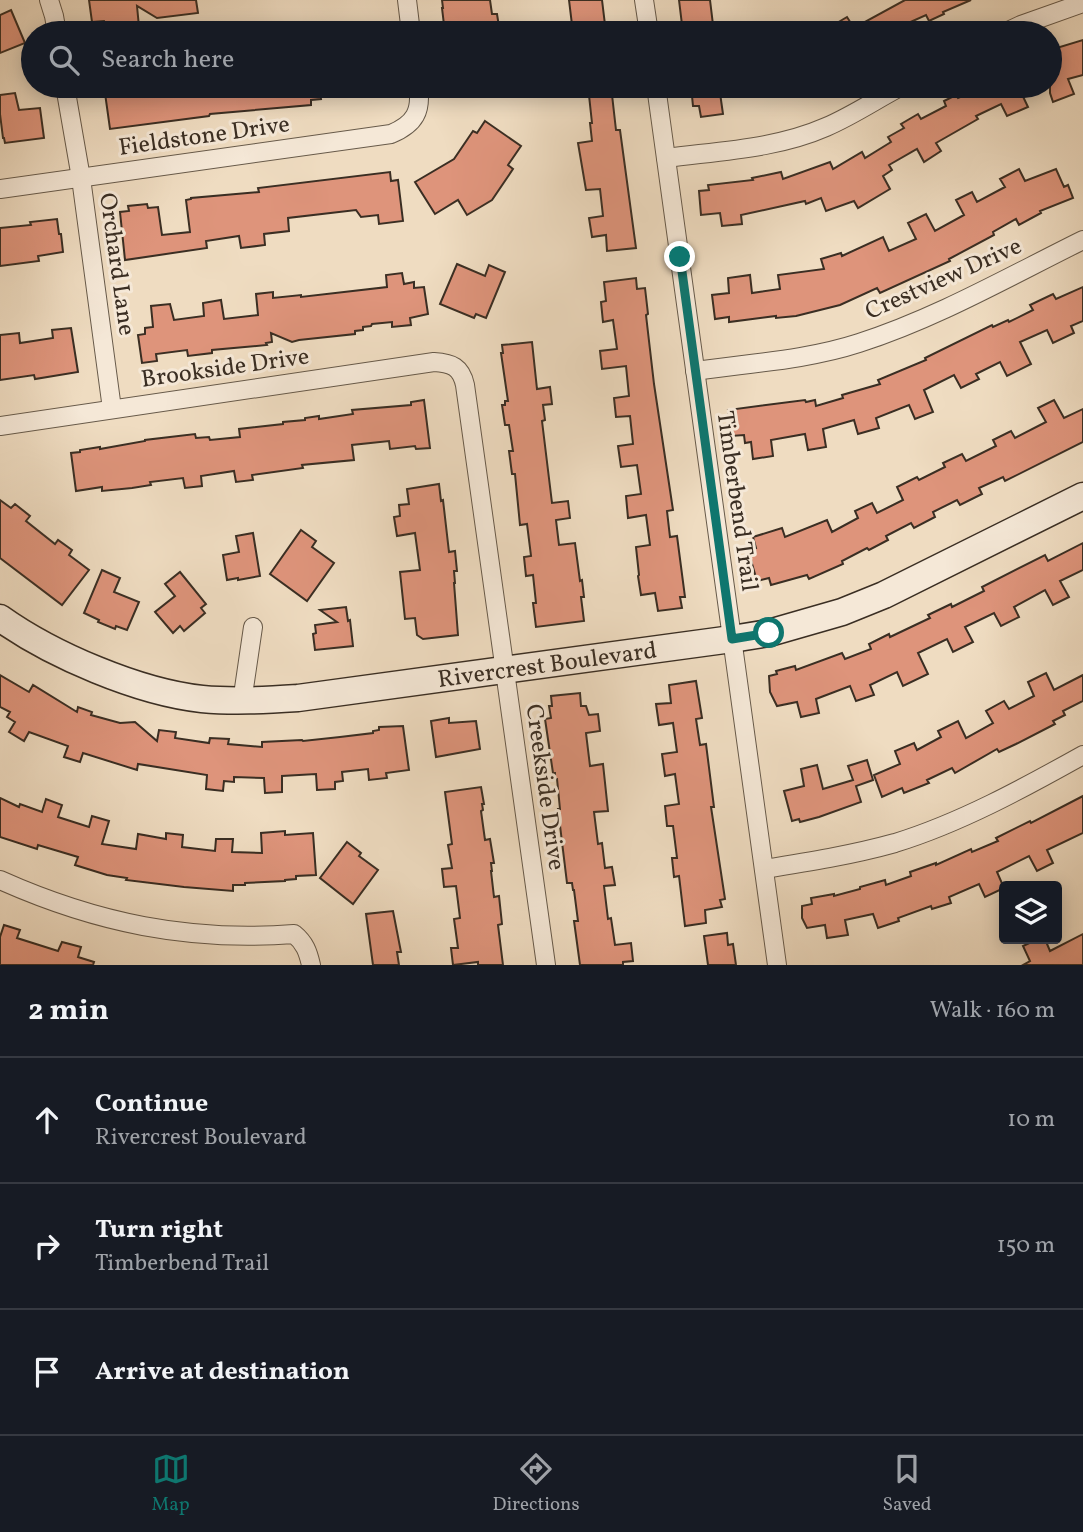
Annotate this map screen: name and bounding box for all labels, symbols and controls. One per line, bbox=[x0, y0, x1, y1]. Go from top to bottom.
search box bbox=[21, 21, 1062, 98]
icon: search bbox=[45, 41, 83, 79]
text: Search here bbox=[101, 42, 234, 78]
street label: Fieldstone Drive bbox=[117, 108, 292, 166]
street label: Orchard Lane bbox=[89, 191, 143, 338]
street label: Crestview Drive bbox=[860, 230, 1028, 330]
route end bbox=[664, 241, 695, 272]
street label: Brookside Drive bbox=[139, 340, 311, 398]
street label: Timberbend Trail bbox=[707, 409, 766, 594]
route start bbox=[753, 617, 784, 648]
street label: Rivercrest Boulevard bbox=[436, 634, 659, 698]
street label: Creekside Drive bbox=[516, 702, 573, 873]
map controls bbox=[999, 881, 1062, 944]
button: layers bbox=[999, 881, 1062, 944]
text: 2 min bbox=[28, 990, 109, 1032]
text: Walk · 160 m bbox=[930, 995, 1055, 1027]
text: Continue bbox=[95, 1086, 208, 1122]
icon: ahead bbox=[28, 1101, 66, 1139]
text: 10 m bbox=[1007, 1104, 1055, 1136]
text: Rivercrest Boulevard bbox=[95, 1122, 307, 1154]
text: Turn right bbox=[95, 1212, 223, 1248]
icon: right bbox=[28, 1227, 66, 1265]
text: 150 m bbox=[997, 1230, 1055, 1262]
text: Timberbend Trail bbox=[95, 1248, 269, 1280]
icon: arrive bbox=[28, 1353, 66, 1391]
text: Arrive at destination bbox=[95, 1354, 350, 1390]
tab: Map bbox=[151, 1450, 190, 1518]
tab: Directions bbox=[493, 1450, 580, 1518]
tab: Saved bbox=[883, 1450, 931, 1518]

